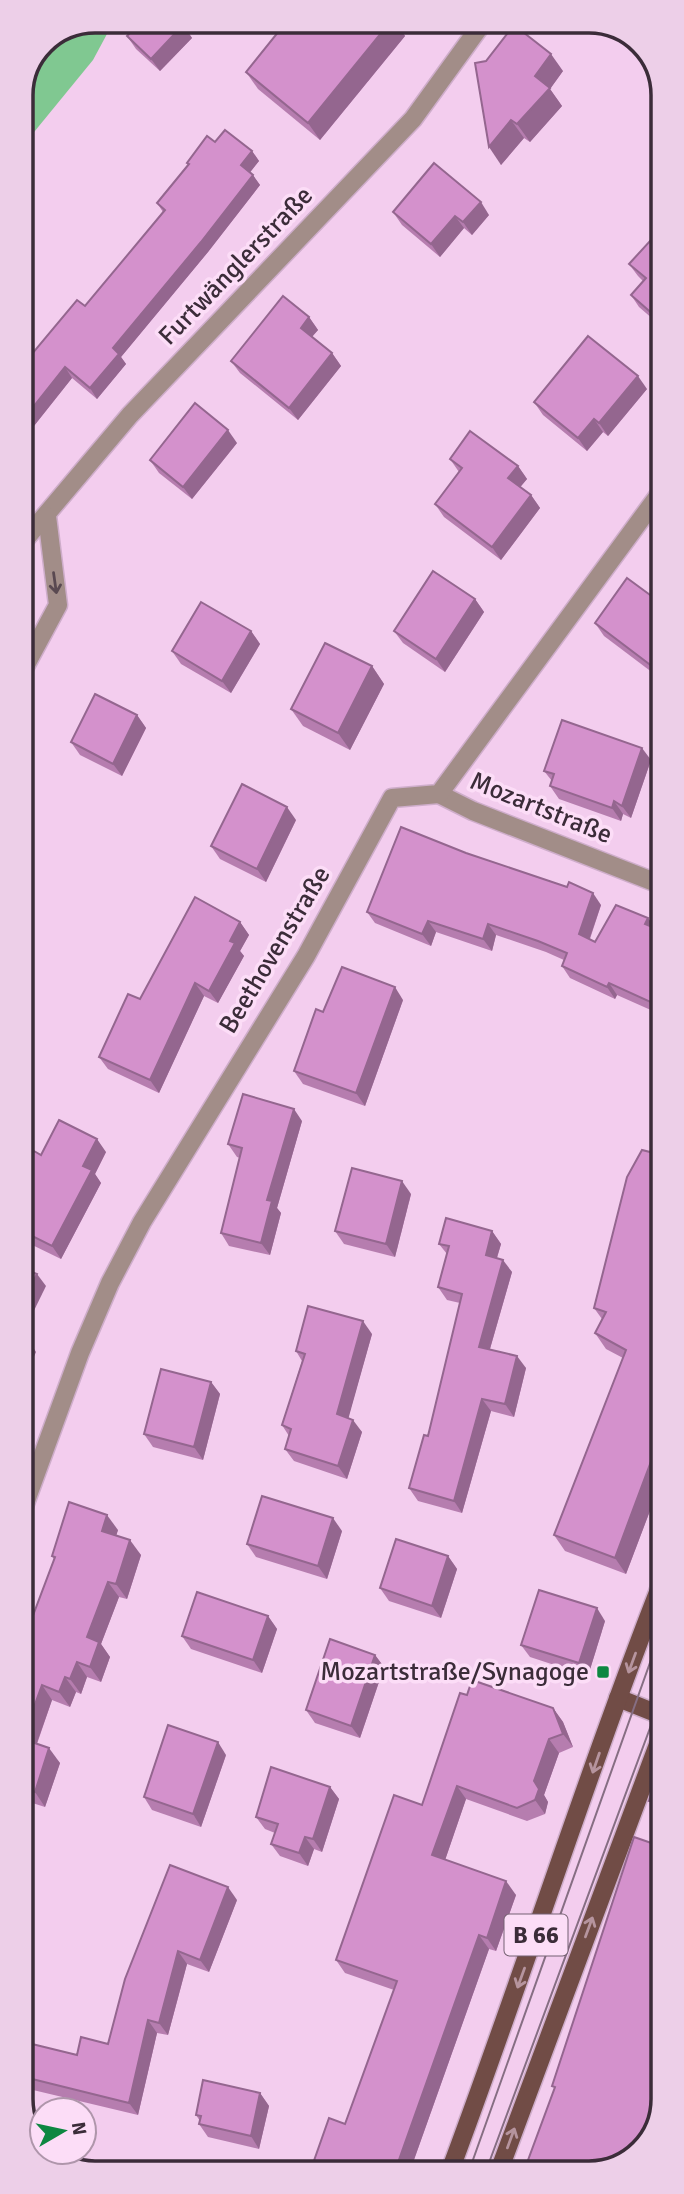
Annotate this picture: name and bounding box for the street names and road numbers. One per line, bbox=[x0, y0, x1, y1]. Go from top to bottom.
street label: Furtwänglerstraße bbox=[152, 180, 320, 352]
street label: Mozartstraße bbox=[465, 765, 617, 851]
street label: Beethovenstraße bbox=[213, 861, 337, 1039]
road number: B 66 bbox=[504, 1914, 568, 1956]

